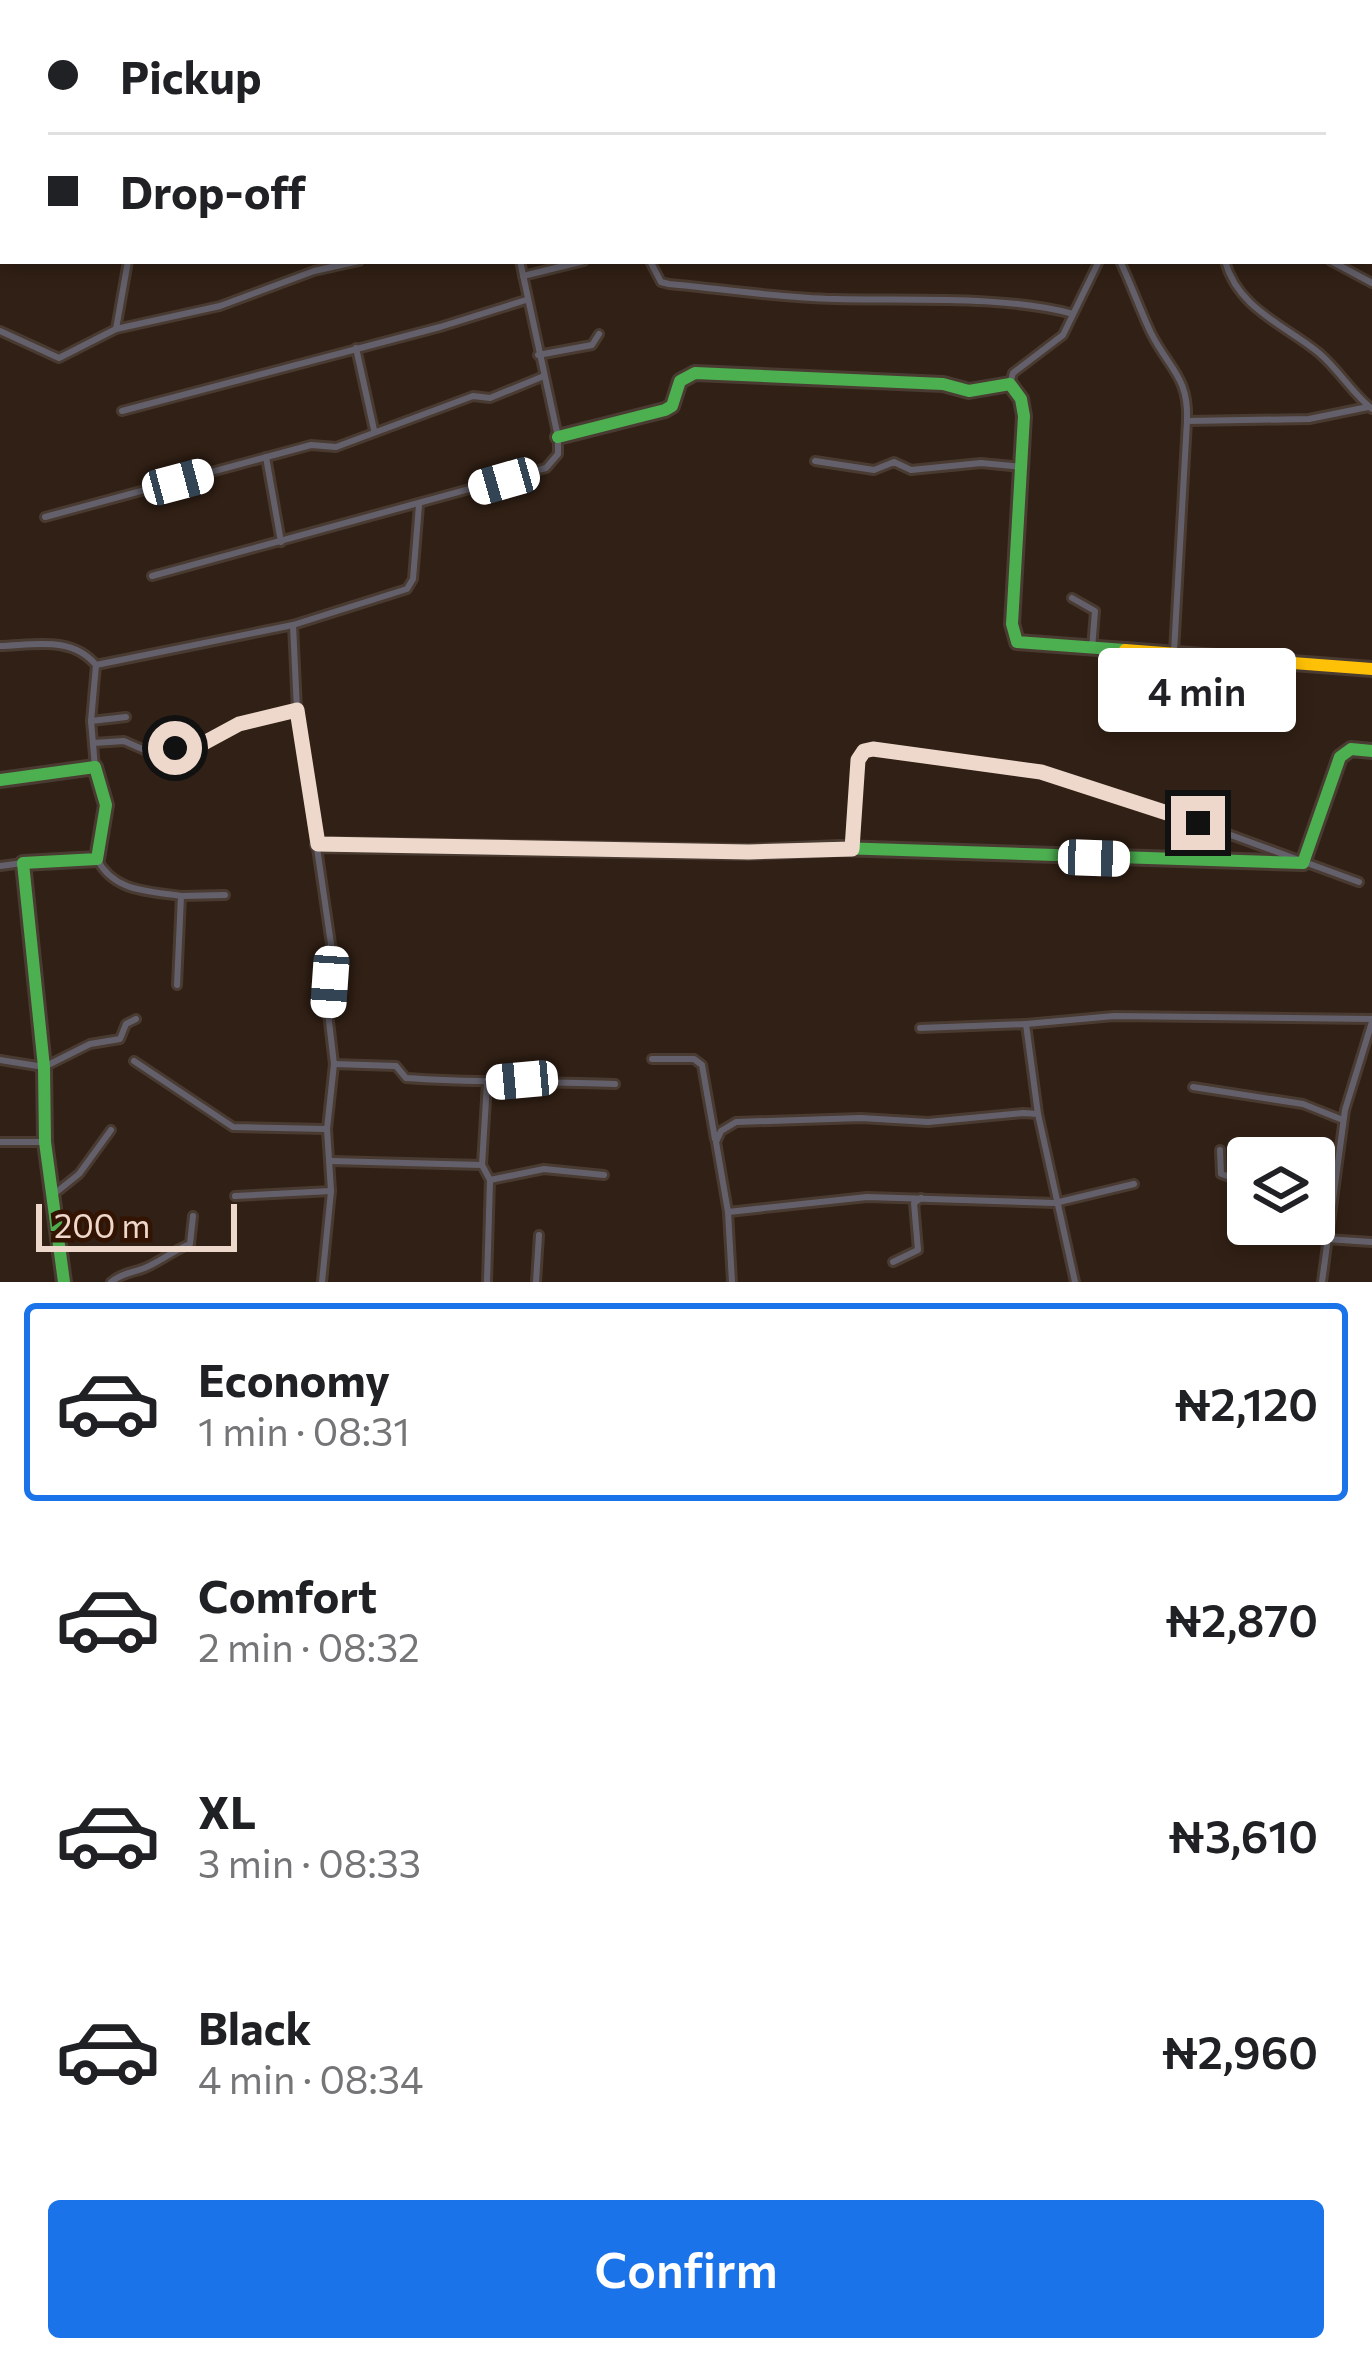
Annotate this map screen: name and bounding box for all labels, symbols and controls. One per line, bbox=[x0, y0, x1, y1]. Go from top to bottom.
text: Pickup bbox=[120, 48, 262, 103]
text: Drop-off bbox=[120, 163, 306, 218]
car bbox=[464, 454, 544, 508]
car bbox=[139, 455, 217, 509]
callout: 4 min bbox=[1099, 649, 1297, 733]
text: 4 min bbox=[1148, 666, 1246, 714]
route start bbox=[148, 721, 202, 775]
route end bbox=[1171, 796, 1225, 850]
car bbox=[1057, 839, 1131, 877]
car bbox=[310, 945, 350, 1019]
car bbox=[485, 1059, 559, 1101]
map controls bbox=[1227, 1137, 1335, 1245]
button: layers bbox=[1227, 1137, 1335, 1245]
scale bar bbox=[36, 1198, 237, 1251]
text: 200 m bbox=[54, 1204, 150, 1245]
icon: car bbox=[54, 1348, 162, 1456]
text: Economy bbox=[198, 1351, 390, 1406]
text: ₦2,120 bbox=[1174, 1375, 1318, 1430]
text: 1 min · 08:31 bbox=[198, 1406, 410, 1454]
icon: car bbox=[54, 1564, 162, 1672]
text: Comfort bbox=[198, 1567, 377, 1622]
text: ₦2,870 bbox=[1165, 1591, 1318, 1646]
text: 2 min · 08:32 bbox=[198, 1622, 420, 1670]
icon: car bbox=[54, 1780, 162, 1888]
text: XL bbox=[198, 1783, 256, 1838]
text: ₦3,610 bbox=[1168, 1807, 1318, 1862]
text: 3 min · 08:33 bbox=[198, 1838, 421, 1886]
icon: car bbox=[54, 1996, 162, 2104]
text: Black bbox=[198, 1999, 311, 2054]
text: ₦2,960 bbox=[1161, 2023, 1318, 2078]
text: 4 min · 08:34 bbox=[198, 2054, 423, 2102]
button: Confirm bbox=[48, 2200, 1324, 2338]

